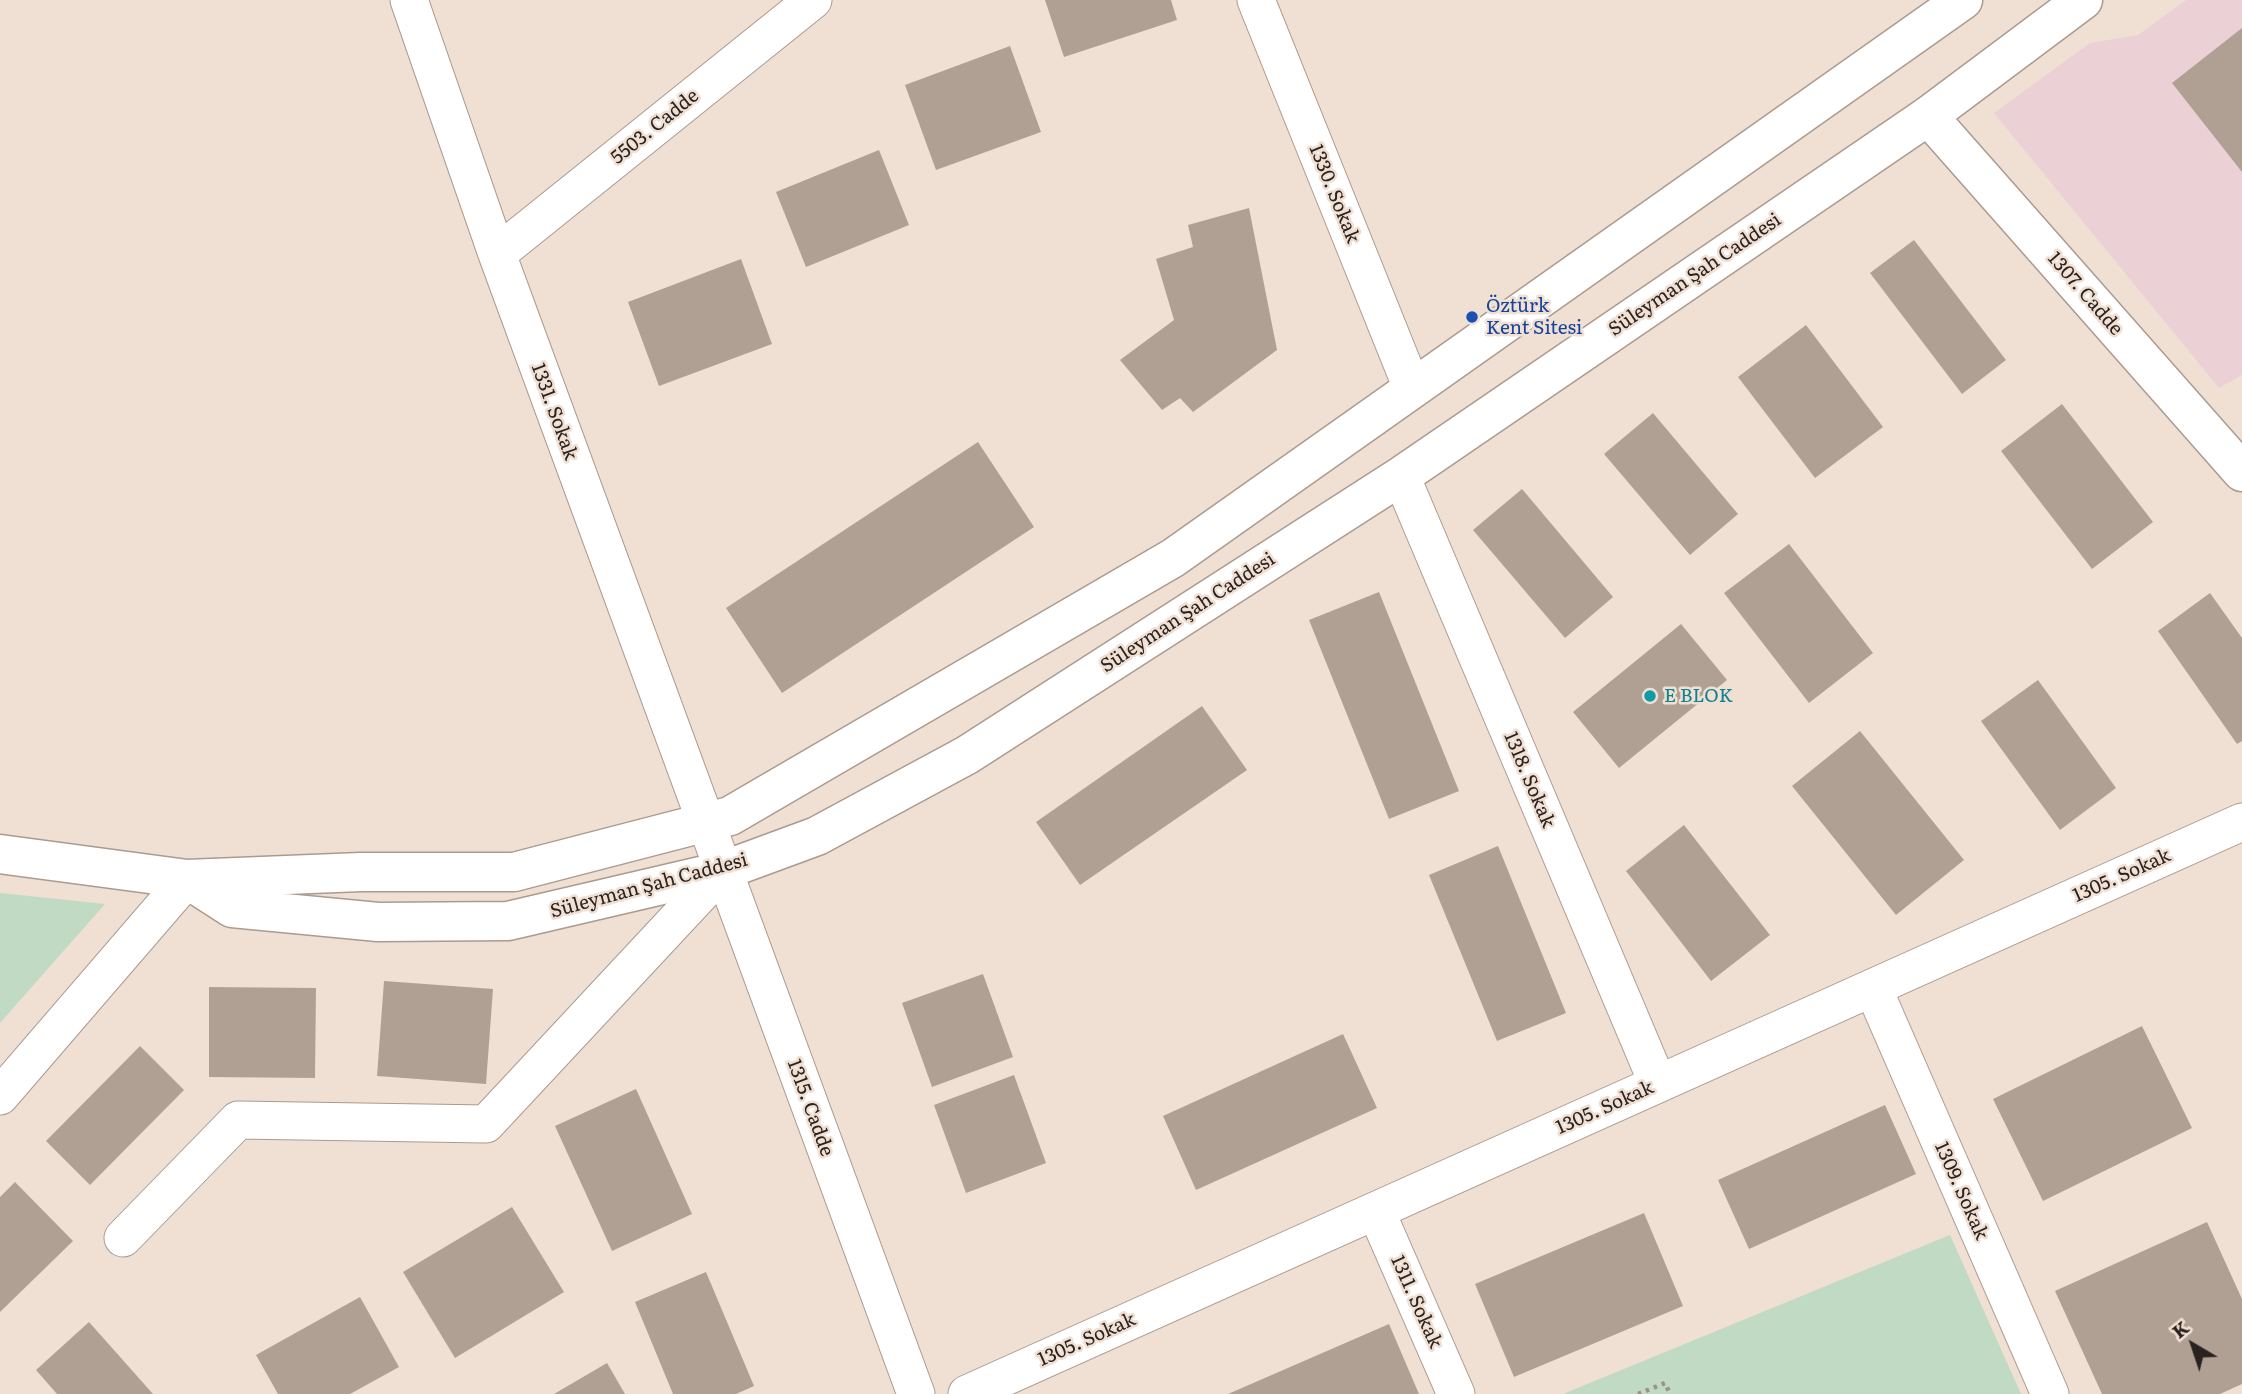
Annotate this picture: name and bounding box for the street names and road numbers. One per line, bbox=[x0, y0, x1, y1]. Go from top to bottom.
street label: 5503. Cadde bbox=[606, 85, 704, 169]
street label: 1330. Sokak bbox=[1304, 141, 1364, 247]
street label: Süleyman Şah Caddesi bbox=[1604, 209, 1786, 341]
street label: 1307. Cadde bbox=[2043, 248, 2127, 340]
street label: 1331. Sokak bbox=[526, 361, 582, 463]
street label: Süleyman Şah Caddesi bbox=[1097, 548, 1279, 678]
street label: 1318. Sokak bbox=[1499, 729, 1559, 831]
street label: 1305. Sokak bbox=[2070, 844, 2174, 908]
street label: Süleyman Şah Caddesi bbox=[548, 849, 750, 923]
street label: 1315. Cadde bbox=[782, 1056, 838, 1160]
street label: 1305. Sokak bbox=[1553, 1076, 1657, 1140]
street label: 1309. Sokak bbox=[1929, 1139, 1993, 1243]
street label: 1311. Sokak bbox=[1385, 1252, 1447, 1352]
street label: 1305. Sokak bbox=[1035, 1308, 1139, 1372]

